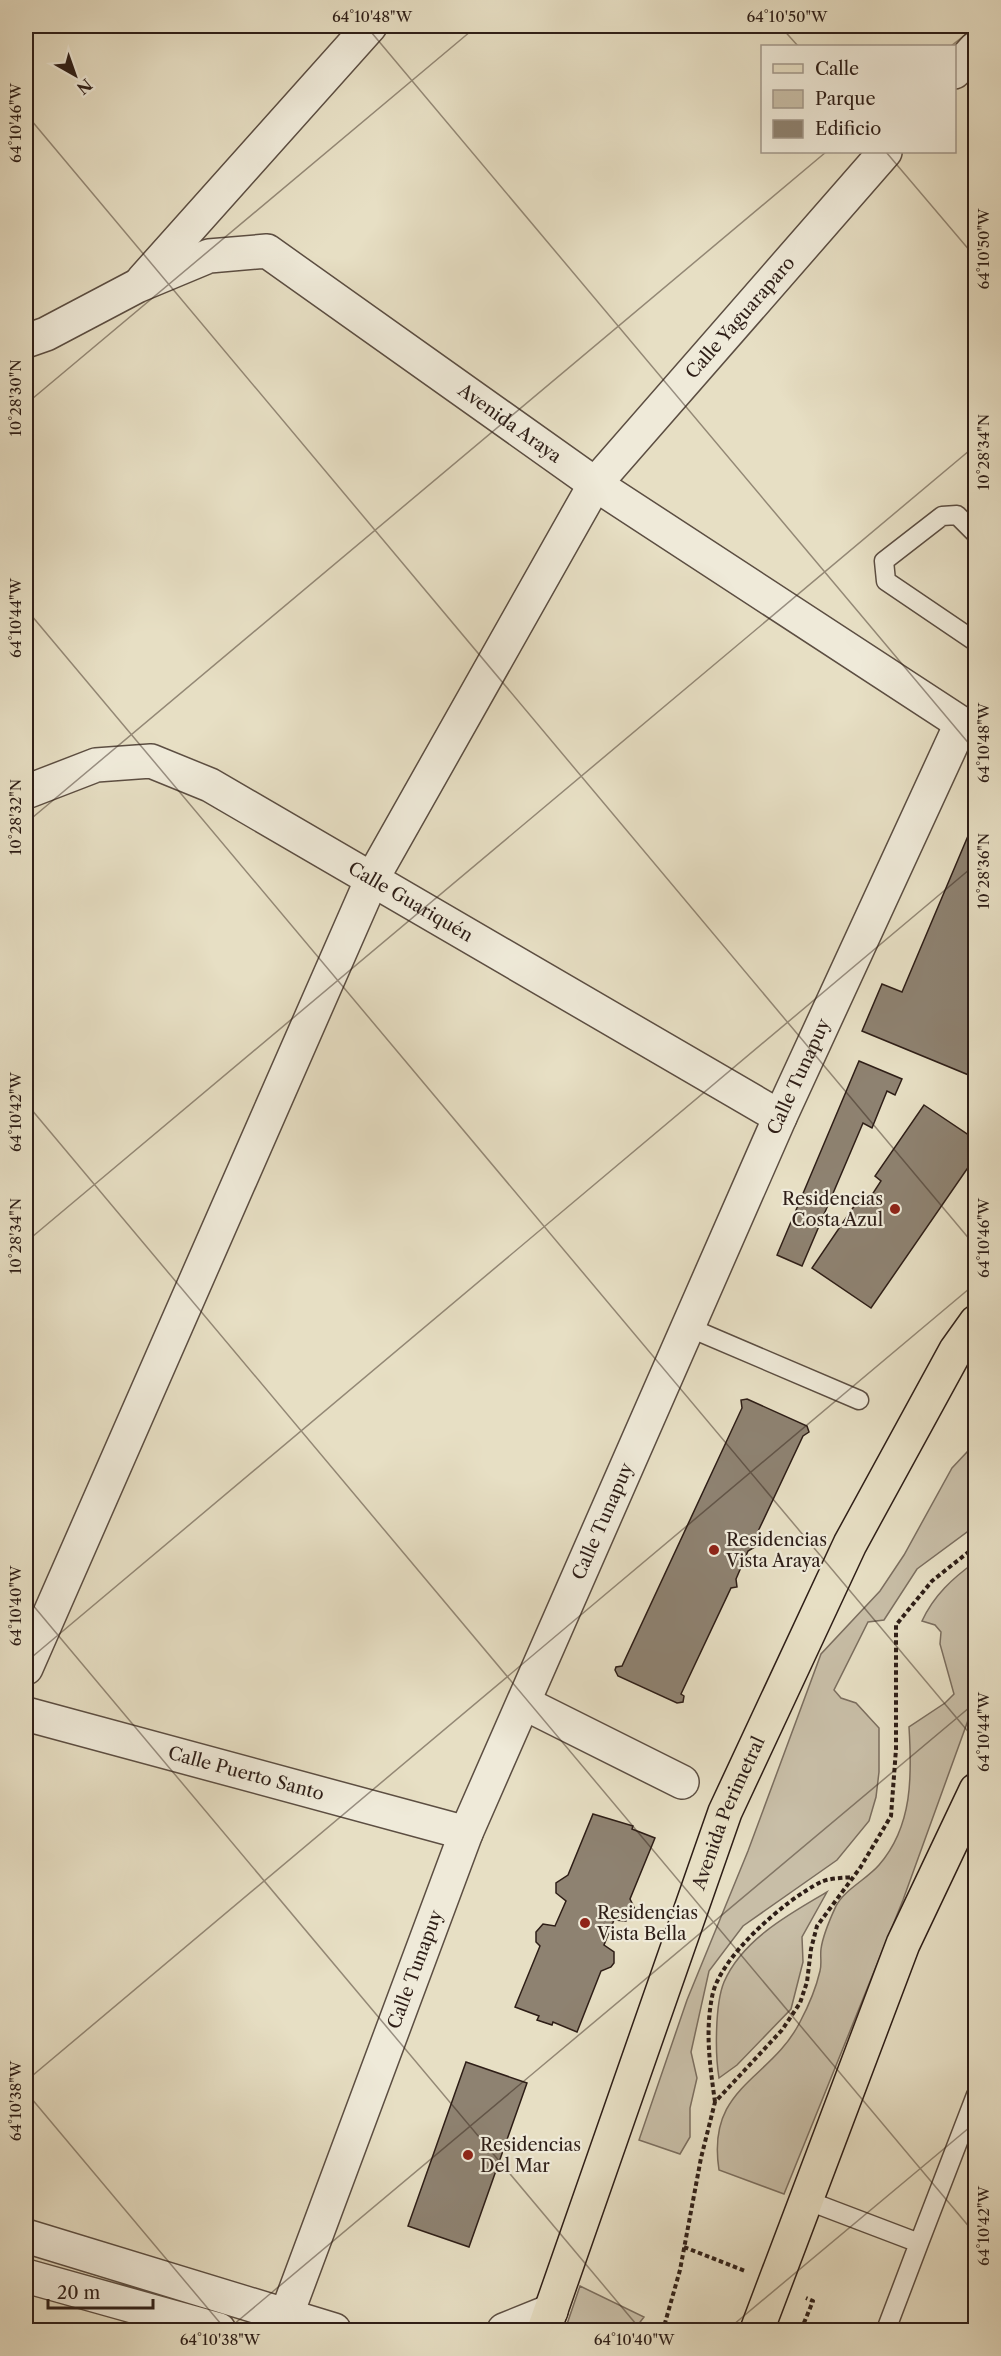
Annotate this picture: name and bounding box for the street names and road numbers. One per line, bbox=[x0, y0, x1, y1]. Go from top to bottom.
street label: Calle Yaguaraparo bbox=[681, 252, 800, 383]
street label: Avenida Araya bbox=[453, 379, 566, 468]
street label: Calle Guariquén bbox=[344, 857, 477, 947]
street label: Calle Tunapuy bbox=[763, 1014, 835, 1138]
street label: Calle Tunapuy bbox=[567, 1459, 638, 1583]
street label: Avenida Perimetral bbox=[687, 1733, 770, 1894]
street label: Calle Puerto Santo bbox=[166, 1742, 327, 1805]
street label: Calle Tunapuy bbox=[383, 1906, 448, 2032]

